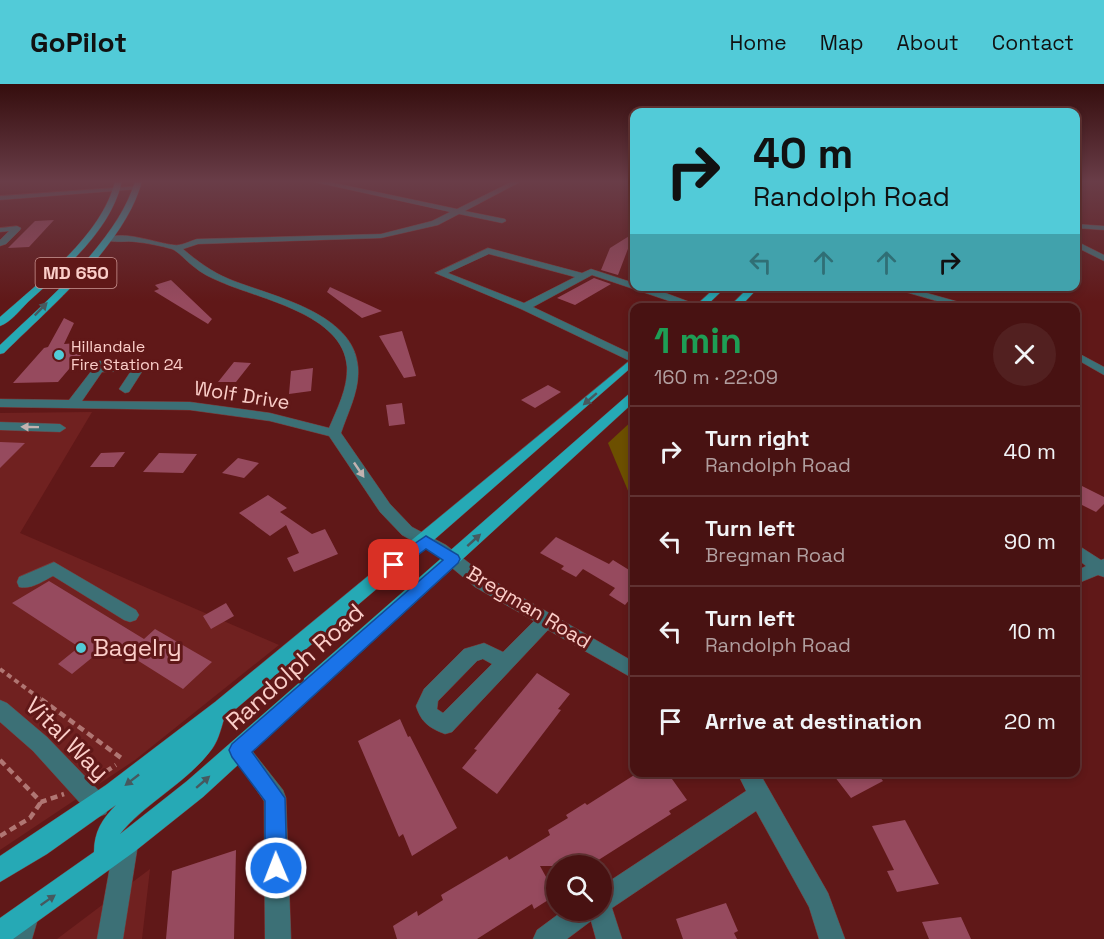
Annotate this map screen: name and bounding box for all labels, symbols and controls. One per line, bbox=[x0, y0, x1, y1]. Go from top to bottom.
text: GoPilot bbox=[30, 24, 127, 60]
text: Home bbox=[729, 29, 787, 56]
text: Map bbox=[820, 29, 864, 56]
text: About bbox=[897, 29, 959, 56]
text: Contact bbox=[992, 29, 1074, 56]
text: 40 m bbox=[753, 127, 853, 180]
icon: right bbox=[654, 132, 732, 210]
text: Randolph Road bbox=[753, 179, 950, 214]
icon: left bbox=[744, 246, 777, 279]
icon: ahead bbox=[807, 246, 840, 279]
icon: ahead bbox=[870, 246, 903, 279]
icon: right bbox=[933, 246, 966, 279]
road number: MD 650 bbox=[36, 258, 116, 288]
one-way arrow bbox=[34, 302, 48, 317]
text: 1 min bbox=[654, 318, 742, 364]
button: close bbox=[993, 323, 1056, 386]
place label: Hillandale Fire Station 24 bbox=[71, 336, 183, 375]
marker: Hillandale Fire Station 24 bbox=[52, 348, 66, 362]
text: 160 m · 22:09 bbox=[654, 364, 778, 390]
street label: Wolf Drive bbox=[192, 375, 292, 415]
one-way arrow bbox=[582, 392, 598, 405]
one-way arrow bbox=[20, 422, 39, 432]
text: Turn right bbox=[705, 424, 810, 452]
icon: right bbox=[654, 435, 687, 468]
text: 40 m bbox=[1004, 437, 1056, 465]
text: Randolph Road bbox=[705, 452, 851, 478]
one-way arrow bbox=[353, 462, 365, 478]
text: Turn left bbox=[705, 514, 795, 542]
icon: left bbox=[654, 525, 687, 558]
text: 90 m bbox=[1004, 527, 1056, 555]
one-way arrow bbox=[466, 534, 481, 547]
pin bbox=[368, 539, 419, 590]
text: Bregman Road bbox=[705, 542, 845, 568]
icon: arrive bbox=[377, 548, 410, 581]
street label: Bregman Road bbox=[462, 560, 596, 654]
street label: Randolph Road bbox=[219, 597, 370, 737]
text: Turn left bbox=[705, 604, 795, 632]
icon: left bbox=[654, 615, 687, 648]
text: 10 m bbox=[1008, 617, 1056, 645]
place label: Bagelry bbox=[93, 632, 182, 663]
text: Randolph Road bbox=[705, 632, 851, 658]
marker: Bagelry bbox=[74, 641, 88, 655]
street label: Vital Way bbox=[19, 690, 116, 787]
icon: arrive bbox=[654, 705, 687, 738]
text: Arrive at destination bbox=[705, 707, 922, 735]
text: 20 m bbox=[1004, 707, 1056, 735]
one-way arrow bbox=[124, 773, 139, 785]
one-way arrow bbox=[195, 775, 211, 788]
position arrow bbox=[244, 836, 308, 900]
map controls bbox=[546, 855, 612, 921]
button: search bbox=[546, 855, 612, 921]
one-way arrow bbox=[40, 894, 56, 906]

